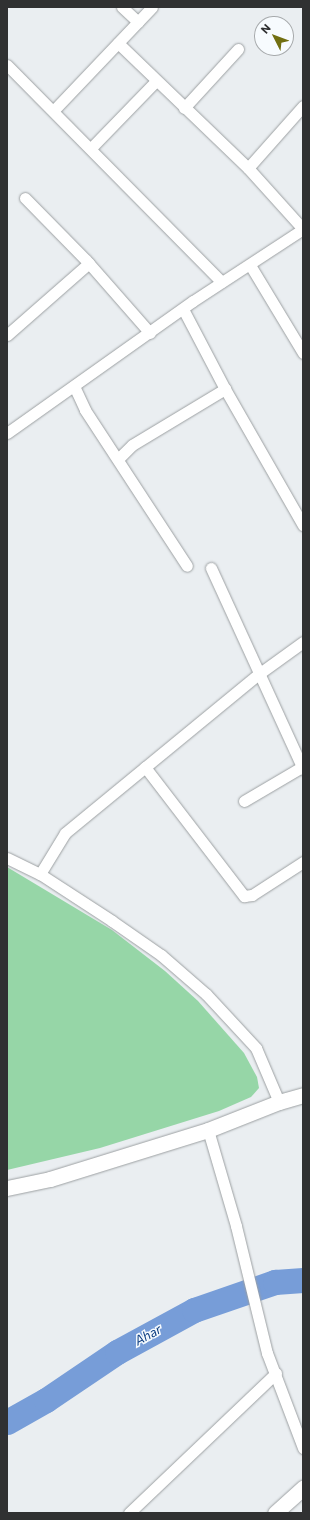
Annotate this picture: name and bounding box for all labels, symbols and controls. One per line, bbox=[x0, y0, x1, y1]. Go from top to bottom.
north arrow bbox=[254, 16, 294, 56]
text: N bbox=[258, 21, 273, 36]
water label: Ahar bbox=[132, 1321, 164, 1349]

